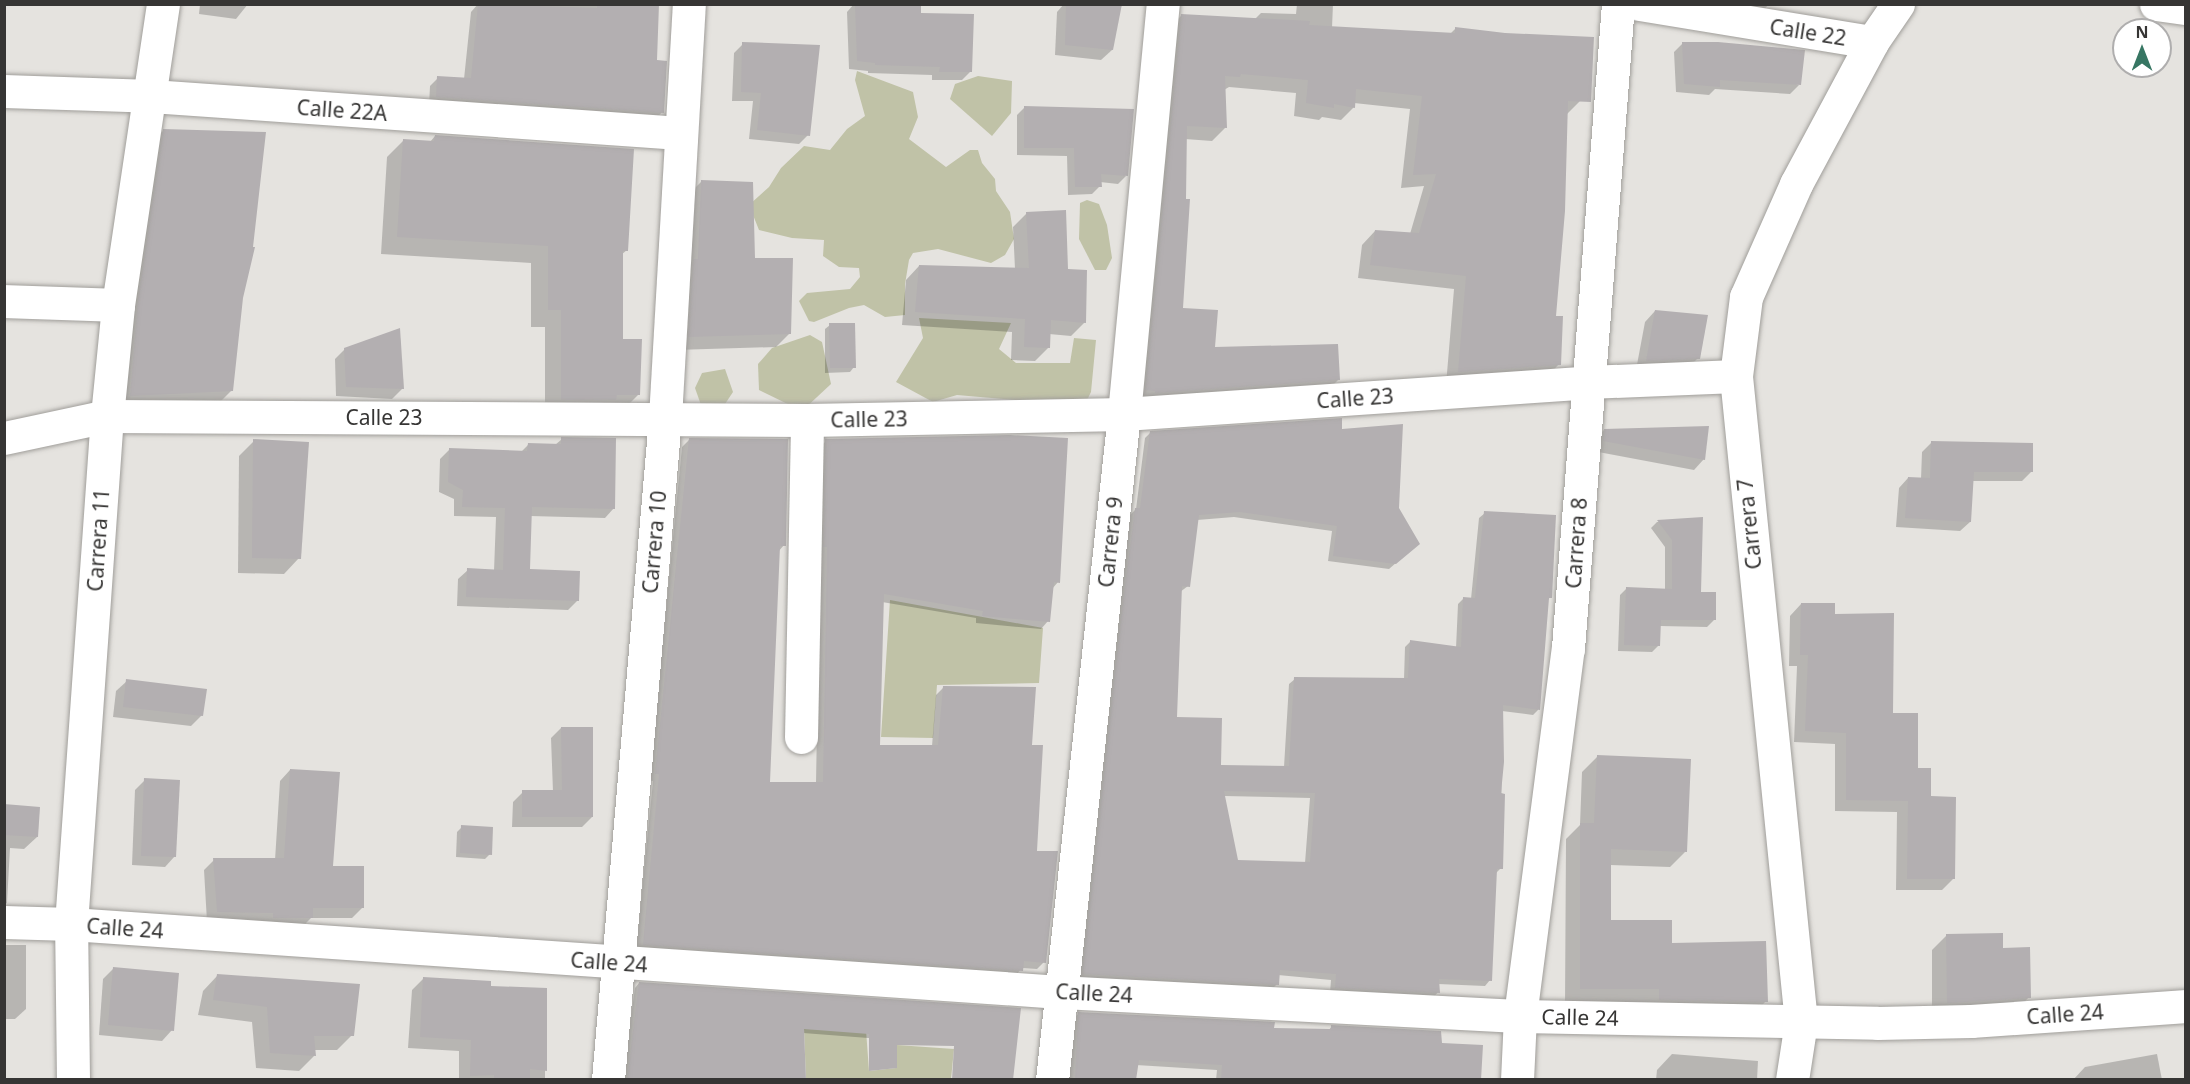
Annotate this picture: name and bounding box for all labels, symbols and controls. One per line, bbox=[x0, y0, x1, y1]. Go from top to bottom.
street label: Calle 22 bbox=[1768, 14, 1848, 50]
north arrow bbox=[2112, 18, 2172, 78]
text: N bbox=[2135, 21, 2149, 43]
street label: Calle 22A bbox=[296, 94, 388, 126]
street label: Calle 23 bbox=[1316, 383, 1394, 413]
street label: Calle 23 bbox=[345, 404, 423, 430]
street label: Calle 23 bbox=[830, 406, 908, 432]
street label: Carrera 7 bbox=[1732, 477, 1766, 571]
street label: Carrera 11 bbox=[82, 488, 114, 592]
street label: Carrera 10 bbox=[637, 489, 671, 595]
street label: Carrera 9 bbox=[1093, 495, 1127, 589]
street label: Carrera 8 bbox=[1560, 497, 1592, 589]
street label: Calle 24 bbox=[86, 913, 164, 943]
street label: Calle 24 bbox=[570, 947, 648, 977]
street label: Calle 24 bbox=[1055, 978, 1133, 1008]
street label: Calle 24 bbox=[2026, 999, 2104, 1029]
street label: Calle 24 bbox=[1541, 1004, 1619, 1030]

